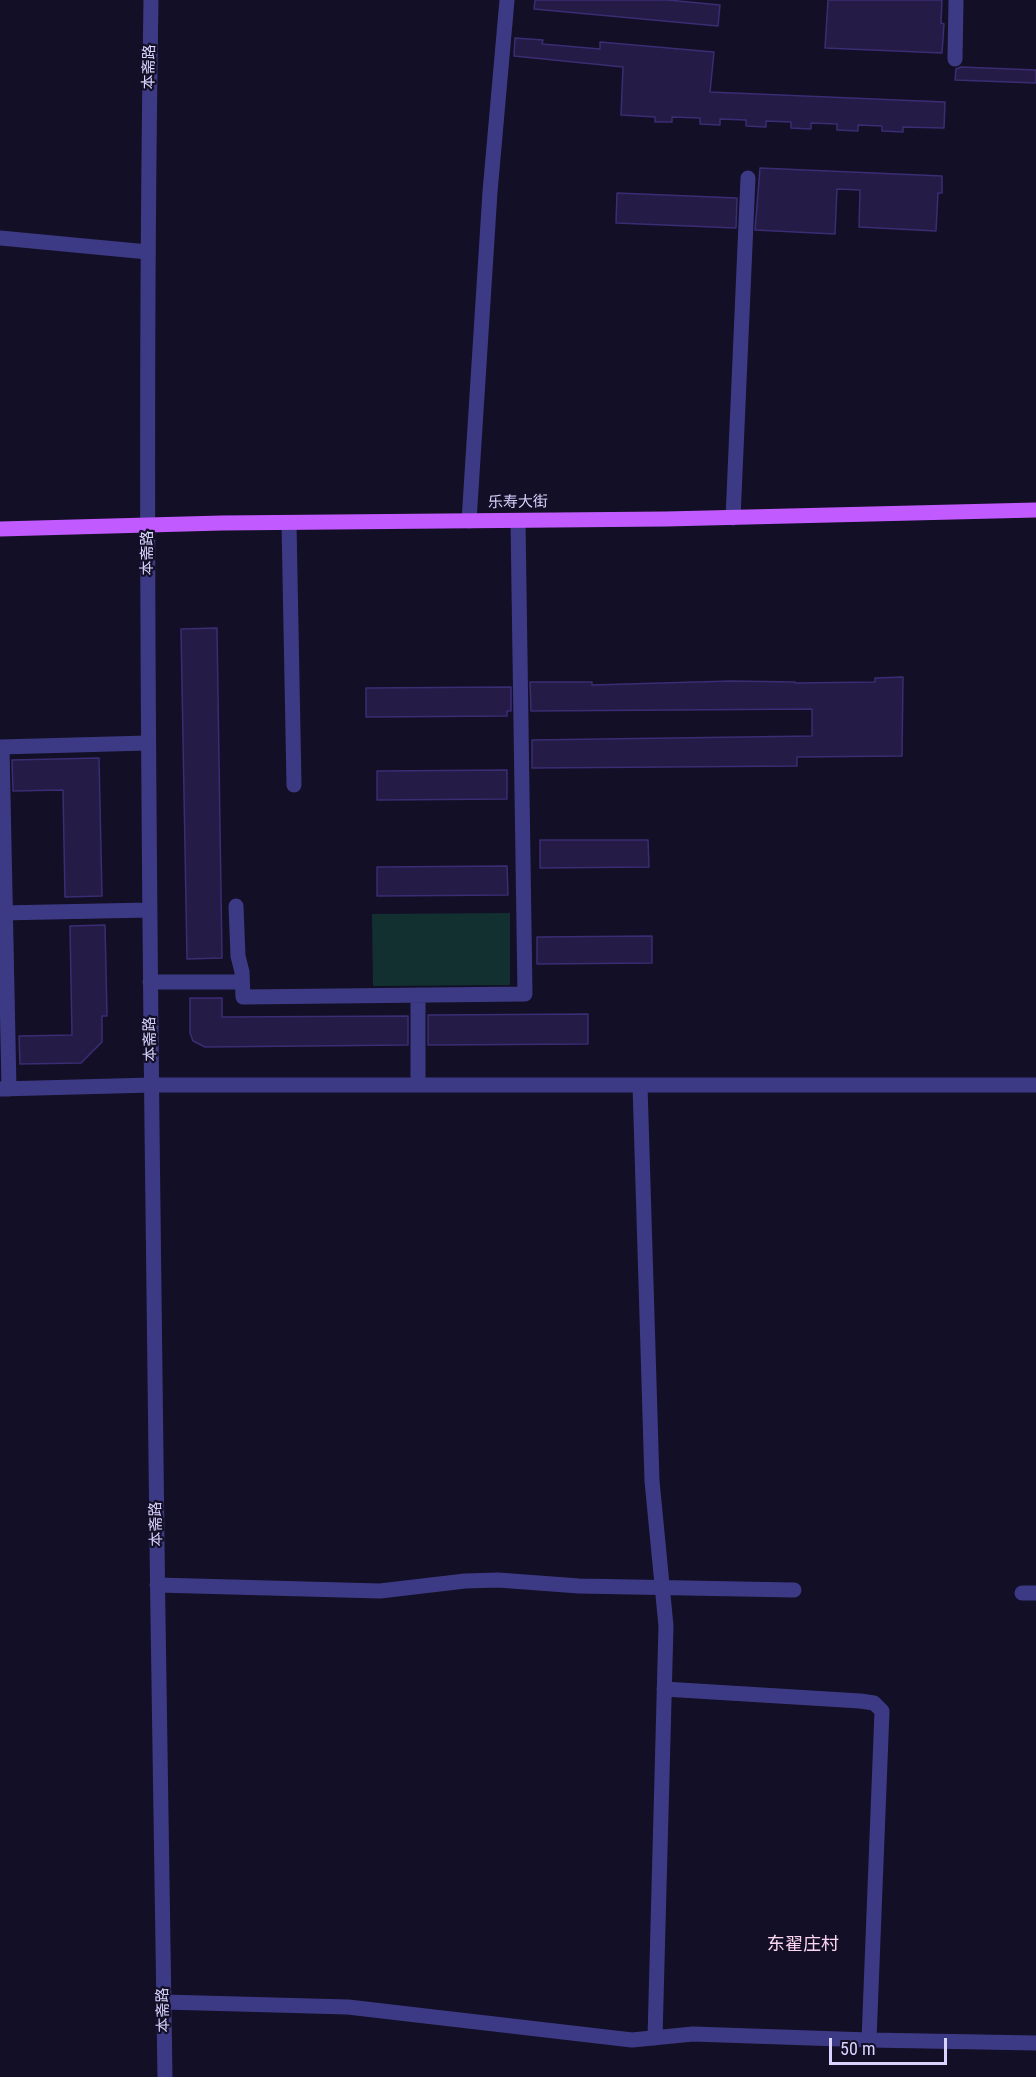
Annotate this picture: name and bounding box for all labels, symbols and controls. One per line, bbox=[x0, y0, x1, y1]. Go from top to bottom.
street label: 本斋路 bbox=[141, 44, 159, 90]
street label: 乐寿大街 bbox=[488, 493, 548, 513]
street label: 本斋路 bbox=[139, 531, 157, 575]
street label: 本斋路 bbox=[142, 1016, 160, 1062]
street label: 本斋路 bbox=[148, 1501, 166, 1547]
district label: 东翟庄村 bbox=[767, 1934, 839, 1956]
street label: 本斋路 bbox=[155, 1987, 173, 2033]
scale bar bbox=[832, 2026, 950, 2064]
text: 50 m bbox=[840, 2038, 875, 2059]

